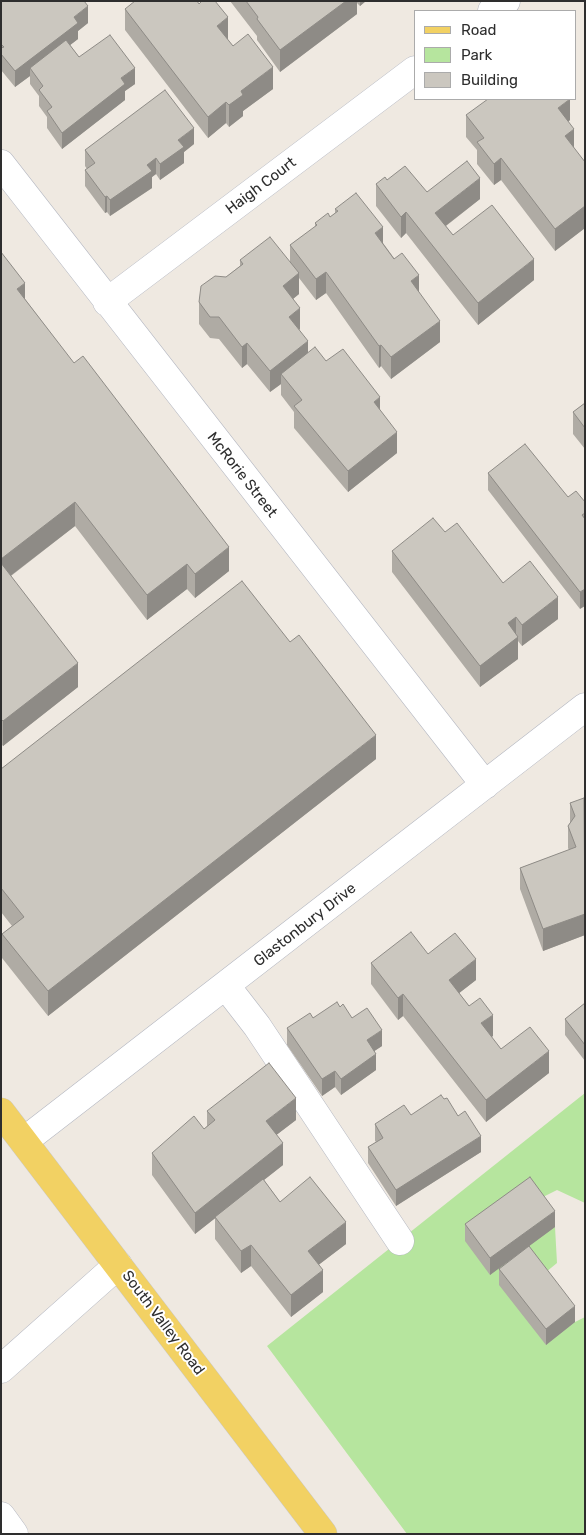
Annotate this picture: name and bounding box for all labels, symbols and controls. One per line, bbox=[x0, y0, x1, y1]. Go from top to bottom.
legend bbox=[414, 10, 576, 100]
text: Road bbox=[461, 21, 497, 39]
text: Park bbox=[461, 46, 492, 64]
text: Building bbox=[461, 71, 518, 89]
street label: Haigh Court bbox=[222, 154, 300, 218]
street label: McRorie Street bbox=[203, 429, 281, 521]
street label: Glastonbury Drive bbox=[250, 879, 360, 971]
street label: South Valley Road bbox=[118, 1267, 208, 1379]

